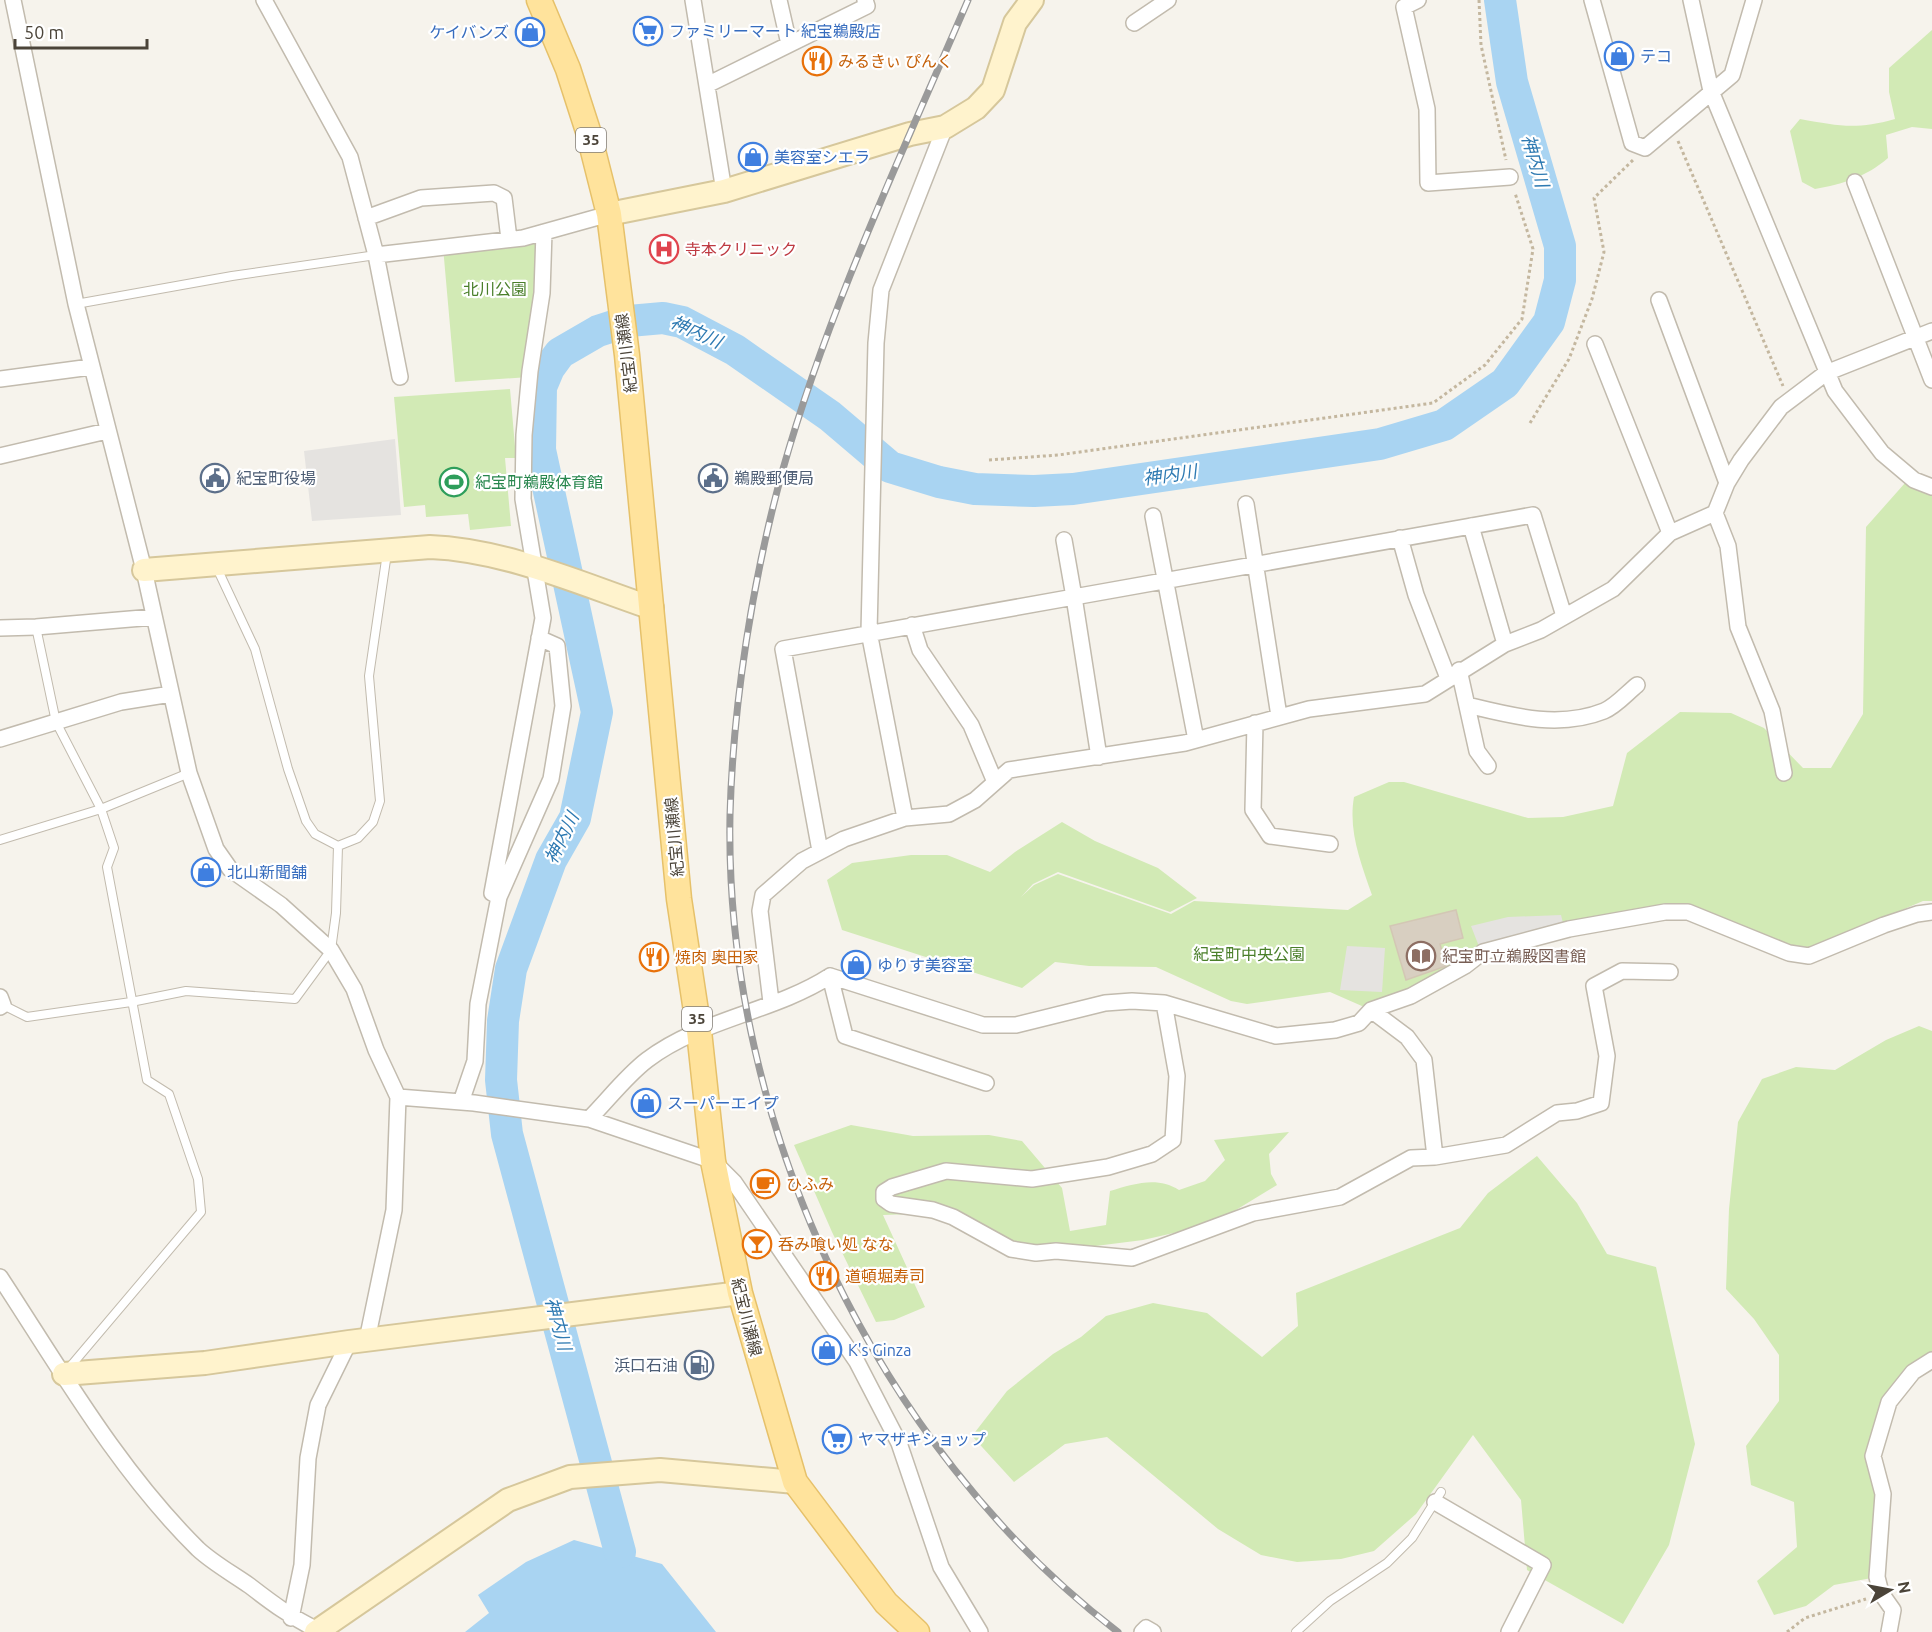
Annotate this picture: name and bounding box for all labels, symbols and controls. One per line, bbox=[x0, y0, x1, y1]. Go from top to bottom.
scale bar bbox=[15, 12, 147, 50]
supermarket icon: ファミリーマート 紀宝鵜殿店 bbox=[632, 15, 664, 47]
shop icon: ケイバンズ bbox=[514, 16, 546, 48]
text: 50 m bbox=[24, 22, 64, 42]
place label: ファミリーマート 紀宝鵜殿店 bbox=[669, 22, 881, 40]
place label: ケイバンズ bbox=[429, 23, 509, 41]
shop icon: テコ bbox=[1603, 40, 1635, 72]
restaurant icon: みるきぃ ぴんく bbox=[801, 45, 833, 77]
place label: テコ bbox=[1640, 47, 1672, 65]
place label: みるきぃ ぴんく bbox=[838, 52, 953, 70]
road number: 35 bbox=[576, 128, 606, 152]
water label: 神内川 bbox=[1519, 132, 1554, 191]
shop icon: 美容室シエラ bbox=[737, 141, 769, 173]
place label: 美容室シエラ bbox=[774, 148, 870, 166]
hospital icon: 寺本クリニック bbox=[648, 233, 680, 265]
place label: 寺本クリニック bbox=[685, 240, 797, 258]
park label: 北川公園 bbox=[463, 280, 527, 298]
water label: 神内川 bbox=[668, 311, 727, 352]
street label: 紀宝川瀬線 bbox=[612, 312, 640, 394]
water label: 神内川 bbox=[1142, 460, 1200, 488]
public building icon: 紀宝町役場 bbox=[199, 462, 231, 494]
public building icon: 鵜殿郵便局 bbox=[697, 462, 729, 494]
sports icon: 紀宝町鵜殿体育館 bbox=[438, 466, 470, 498]
place label: 紀宝町役場 bbox=[236, 469, 316, 487]
place label: 鵜殿郵便局 bbox=[734, 469, 814, 487]
place label: 紀宝町鵜殿体育館 bbox=[475, 473, 603, 491]
street label: 紀宝川瀬線 bbox=[662, 796, 686, 878]
water label: 神内川 bbox=[540, 807, 583, 866]
shop icon: 北山新聞舗 bbox=[190, 856, 222, 888]
place label: 北山新聞舗 bbox=[227, 863, 307, 881]
library icon: 紀宝町立鵜殿図書館 bbox=[1405, 940, 1437, 972]
restaurant icon: 焼肉 奥田家 bbox=[638, 941, 670, 973]
park label: 紀宝町中央公園 bbox=[1193, 945, 1305, 963]
place label: 紀宝町立鵜殿図書館 bbox=[1442, 947, 1586, 965]
place label: 焼肉 奥田家 bbox=[675, 948, 759, 966]
shop icon: ゆりす美容室 bbox=[840, 949, 872, 981]
place label: ゆりす美容室 bbox=[877, 956, 973, 974]
road number: 35 bbox=[682, 1007, 712, 1031]
shop icon: スーパーエイプ bbox=[630, 1087, 662, 1119]
place label: スーパーエイプ bbox=[667, 1094, 779, 1112]
cafe icon: ひふみ bbox=[749, 1168, 781, 1200]
place label: ひふみ bbox=[786, 1175, 834, 1193]
bar icon: 呑み喰い処 なな bbox=[741, 1228, 773, 1260]
place label: 呑み喰い処 なな bbox=[778, 1235, 894, 1253]
restaurant icon: 道頓堀寿司 bbox=[808, 1260, 840, 1292]
place label: 道頓堀寿司 bbox=[845, 1267, 925, 1285]
street label: 紀宝川瀬線 bbox=[729, 1276, 765, 1358]
water label: 神内川 bbox=[542, 1295, 576, 1354]
shop icon: K's Ginza bbox=[811, 1334, 843, 1366]
place label: K's Ginza bbox=[848, 1341, 911, 1359]
fuel station icon: 浜口石油 bbox=[683, 1349, 715, 1381]
place label: 浜口石油 bbox=[614, 1356, 678, 1374]
supermarket icon: ヤマザキショップ bbox=[821, 1423, 853, 1455]
place label: ヤマザキショップ bbox=[858, 1430, 986, 1448]
north arrow bbox=[1860, 1560, 1920, 1620]
text: N bbox=[1895, 1580, 1915, 1595]

